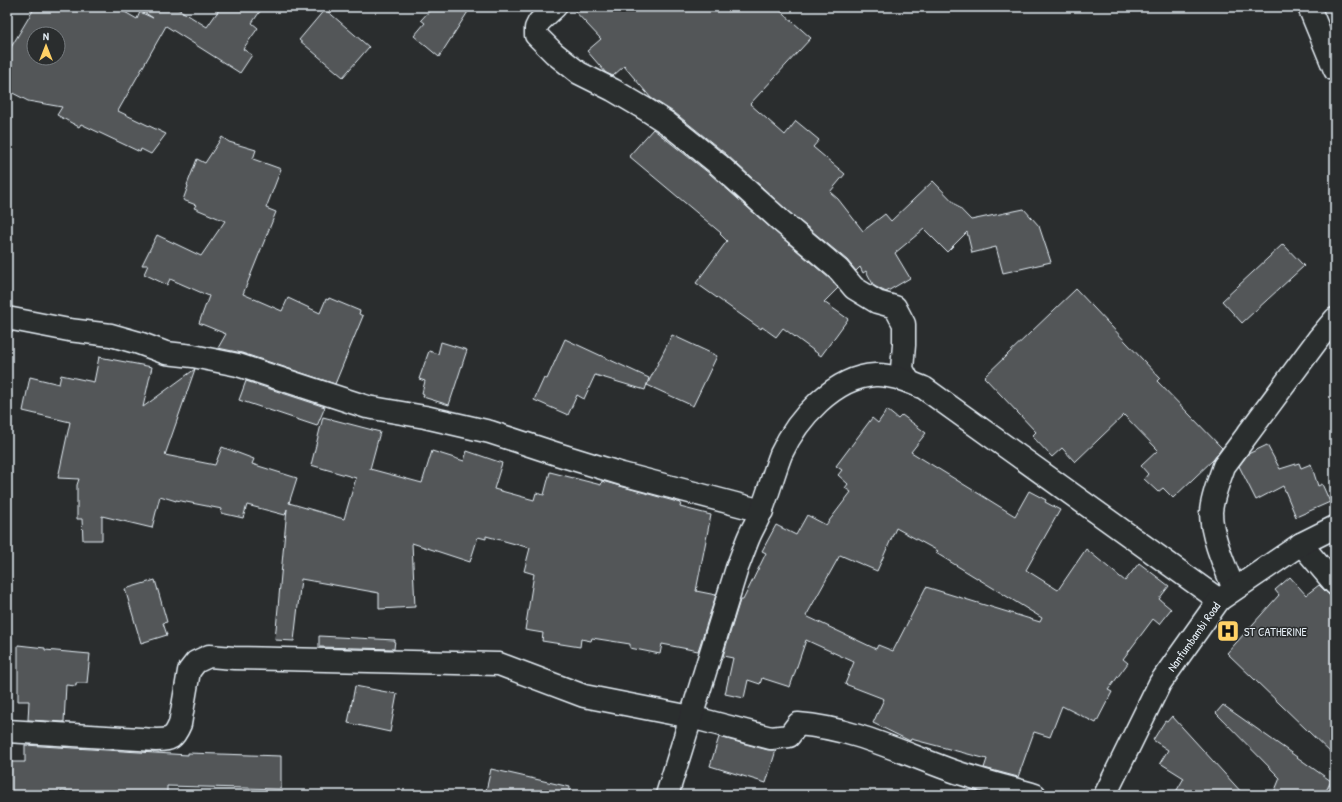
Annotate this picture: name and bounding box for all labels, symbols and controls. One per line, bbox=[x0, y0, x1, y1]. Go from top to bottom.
north arrow bbox=[26, 26, 66, 66]
text: N bbox=[43, 29, 49, 43]
street label: Nanfumbambi Road bbox=[1163, 598, 1224, 675]
hospital icon: ST CATHERINE bbox=[1215, 618, 1241, 644]
place label: ST CATHERINE bbox=[1244, 623, 1308, 640]

